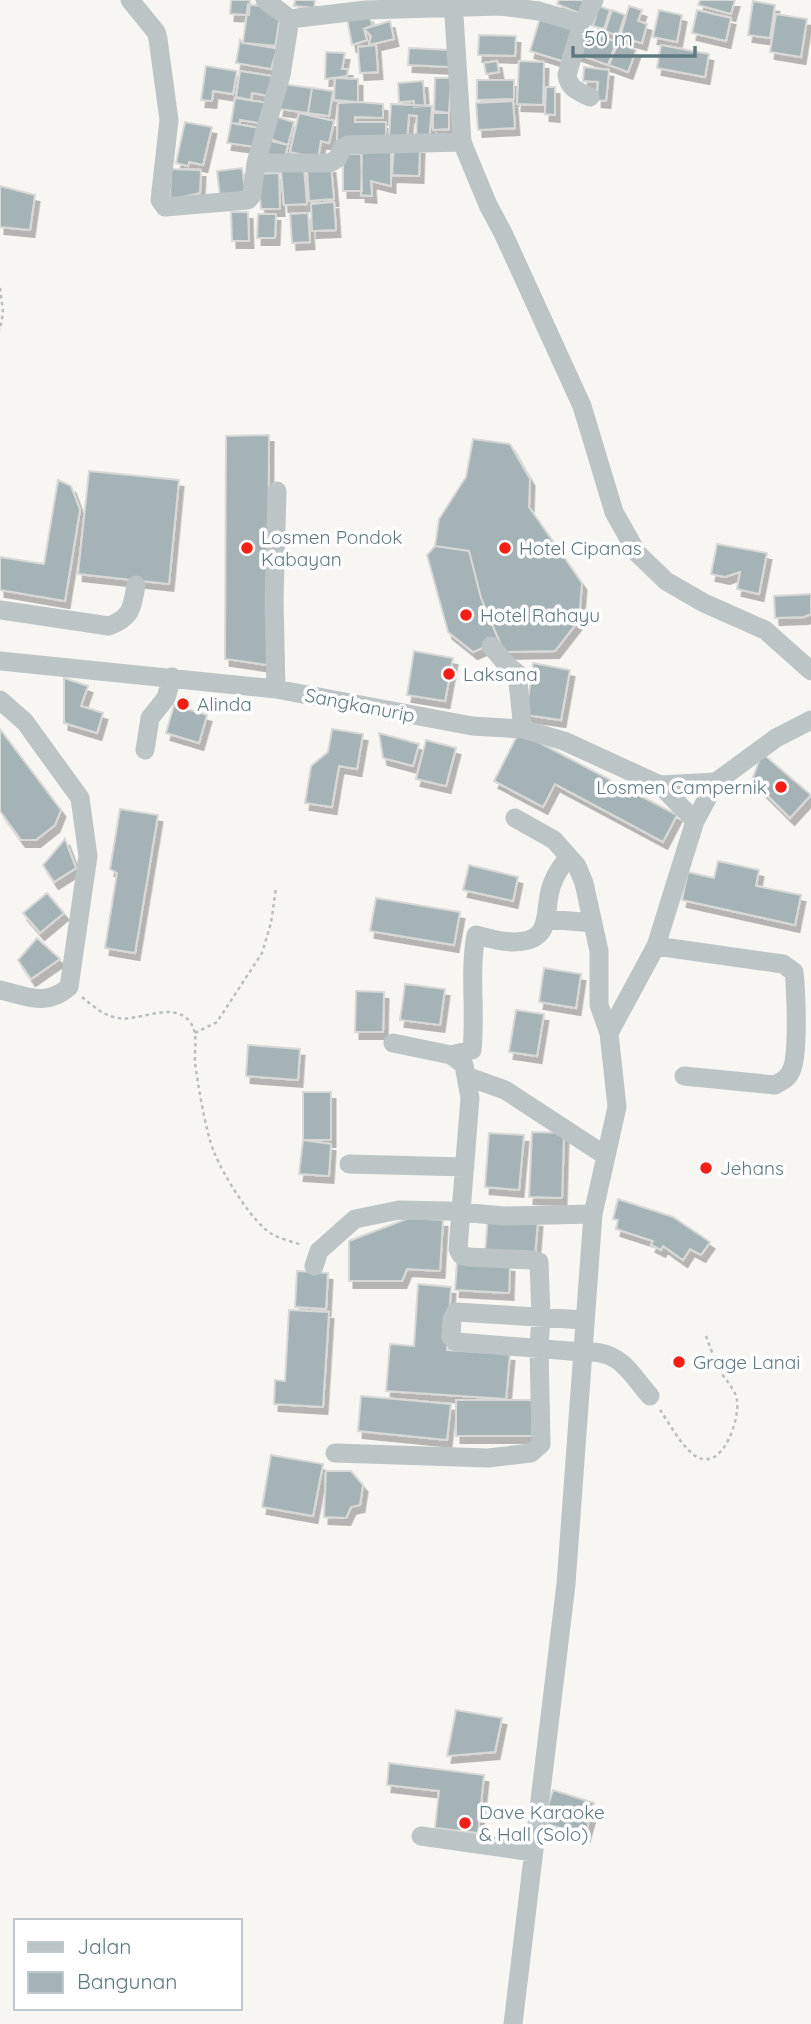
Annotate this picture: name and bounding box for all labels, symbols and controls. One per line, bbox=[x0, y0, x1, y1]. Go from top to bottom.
scale bar bbox=[573, 14, 696, 58]
text: 50 m bbox=[584, 25, 633, 51]
place label: Losmen Pondok Kabayan bbox=[261, 525, 402, 571]
place label: Hotel Cipanas bbox=[519, 536, 642, 560]
marker: Losmen Pondok Kabayan bbox=[239, 540, 255, 556]
marker: Hotel Cipanas bbox=[497, 540, 513, 556]
place label: Hotel Rahayu bbox=[480, 603, 600, 627]
marker: Hotel Rahayu bbox=[458, 607, 474, 623]
place label: Laksana bbox=[463, 662, 538, 686]
marker: Laksana bbox=[441, 666, 457, 682]
street label: Sangkanurip bbox=[303, 683, 417, 727]
place label: Alinda bbox=[197, 692, 252, 716]
marker: Alinda bbox=[175, 696, 191, 712]
place label: Losmen Campernik bbox=[596, 775, 767, 799]
marker: Losmen Campernik bbox=[773, 779, 789, 795]
place label: Jehans bbox=[720, 1156, 784, 1180]
marker: Jehans bbox=[698, 1160, 714, 1176]
place label: Grage Lanai bbox=[693, 1350, 800, 1374]
marker: Grage Lanai bbox=[671, 1354, 687, 1370]
place label: Dave Karaoke & Hall (Solo) bbox=[479, 1800, 605, 1846]
marker: Dave Karaoke & Hall (Solo) bbox=[457, 1815, 473, 1831]
legend bbox=[14, 1919, 242, 2010]
text: Jalan bbox=[77, 1933, 131, 1959]
text: Bangunan bbox=[77, 1968, 177, 1994]

